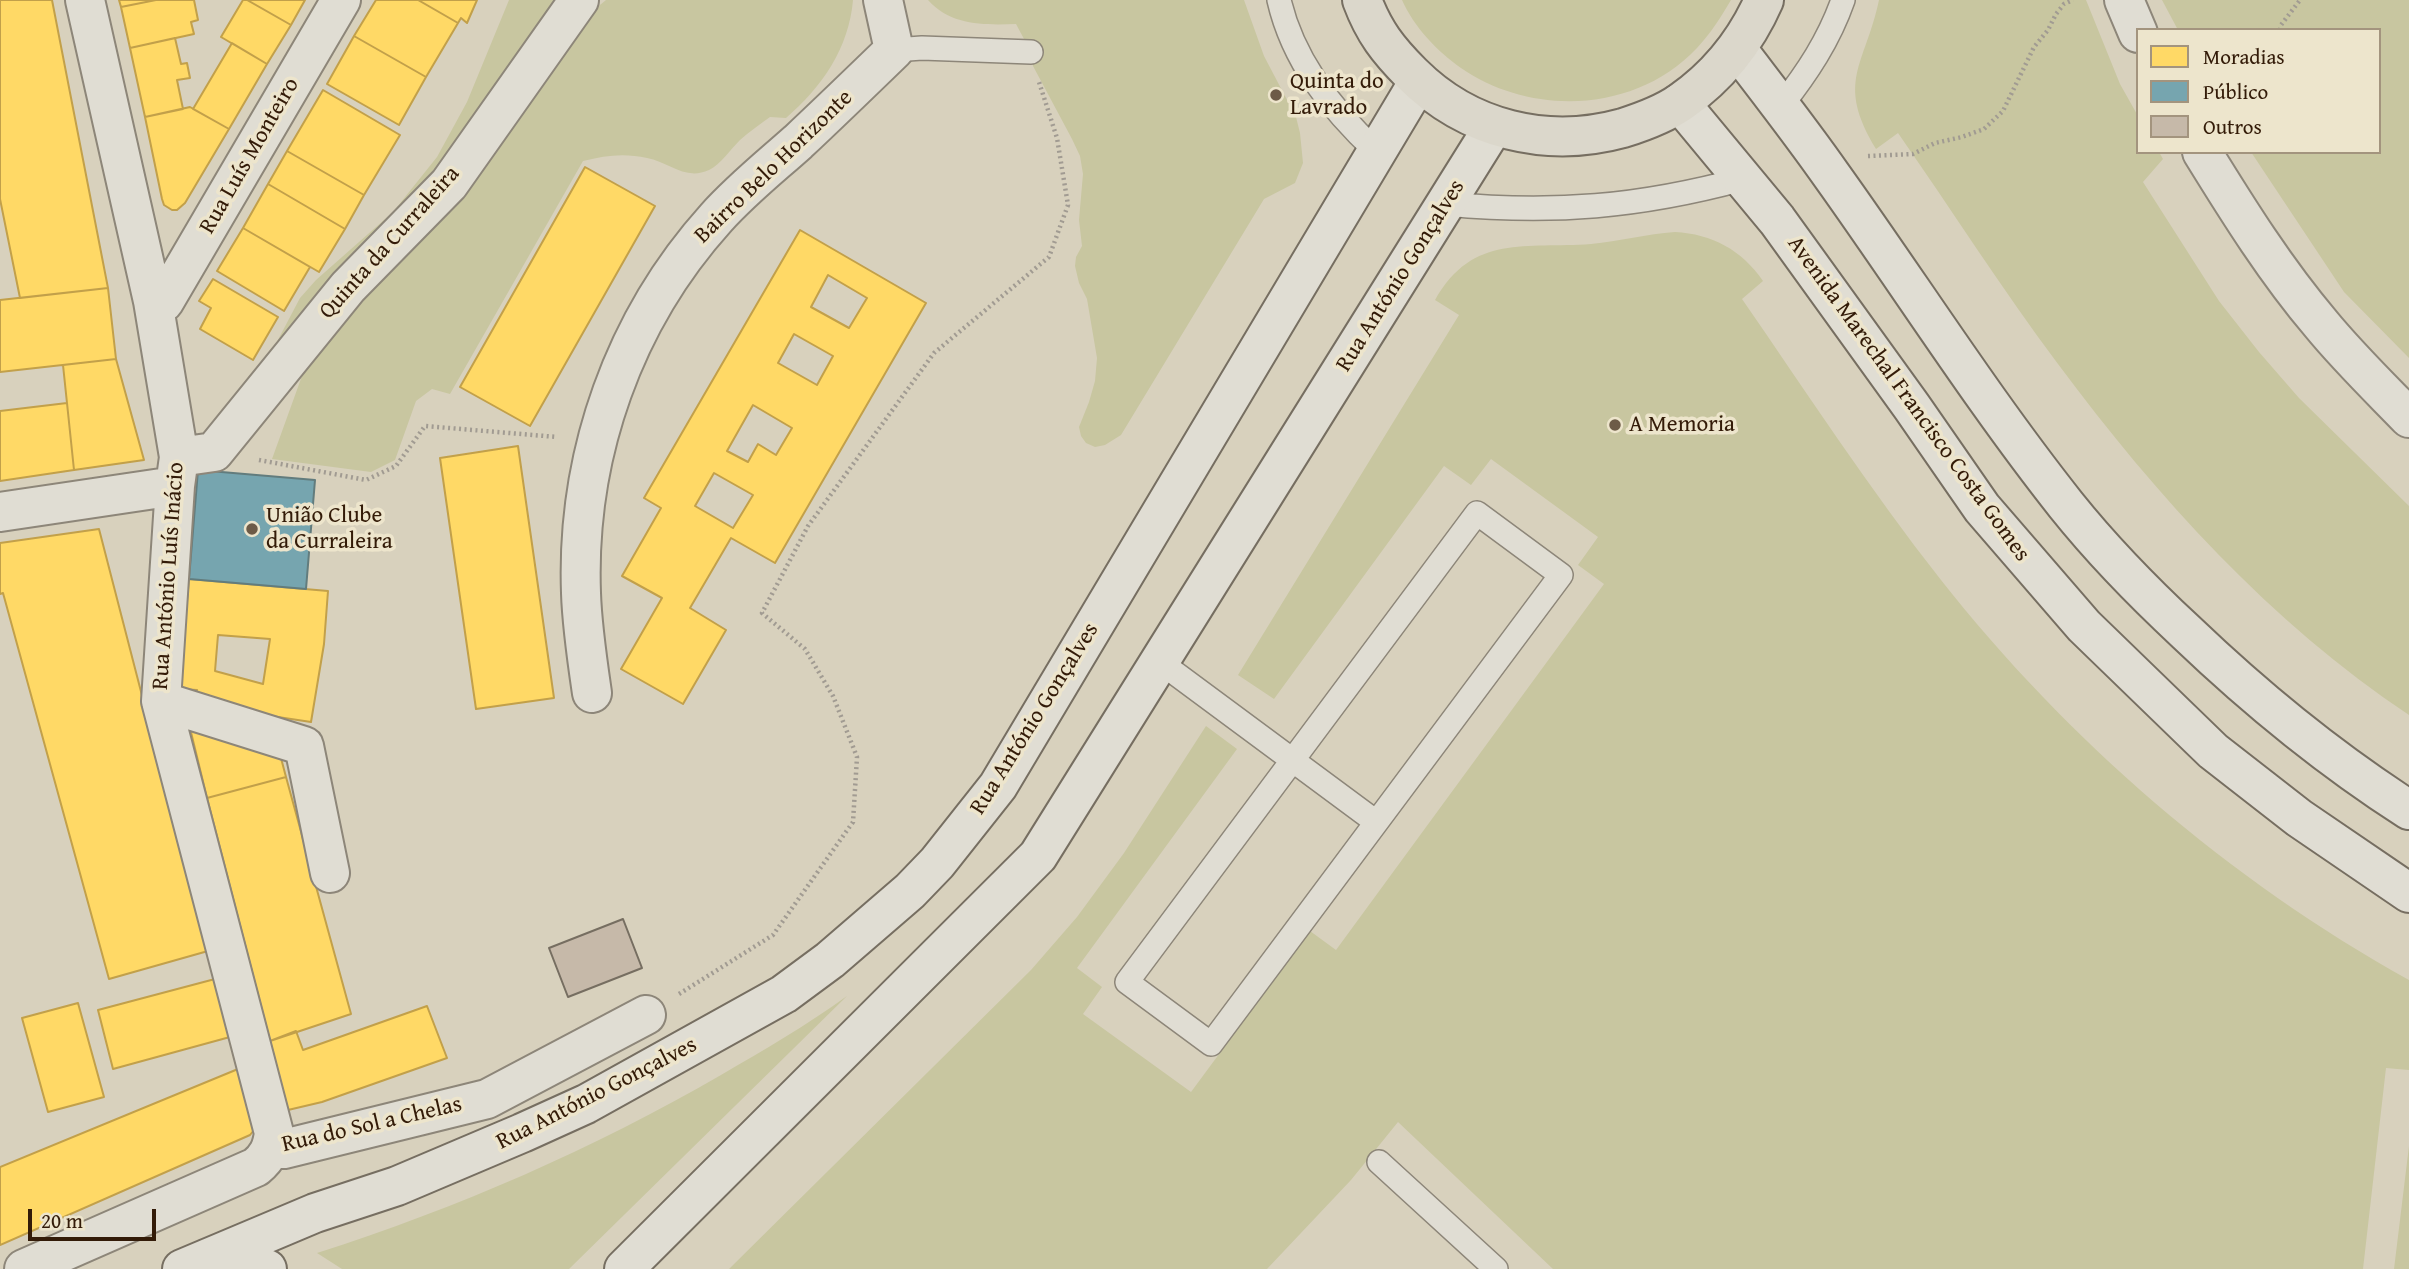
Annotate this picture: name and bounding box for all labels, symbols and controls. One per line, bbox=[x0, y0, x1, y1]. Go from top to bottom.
legend bbox=[2136, 28, 2381, 154]
text: Moradias bbox=[2203, 41, 2285, 72]
place label: Quinta do Lavrado bbox=[1290, 68, 1384, 122]
street label: Rua Luís Monteiro bbox=[194, 73, 306, 239]
text: Público bbox=[2203, 76, 2268, 107]
street label: Bairro Belo Horizonte bbox=[689, 84, 859, 250]
marker: Quinta do Lavrado bbox=[1268, 87, 1284, 103]
text: Outros bbox=[2203, 111, 2262, 142]
street label: Quinta da Curraleira bbox=[314, 161, 466, 325]
street label: Rua António Gonçalves bbox=[1331, 175, 1471, 377]
street label: Avenida Marechal Francisco Costa Gomes bbox=[1781, 231, 2035, 567]
place label: A Memoria bbox=[1629, 411, 1735, 439]
marker: A Memoria bbox=[1607, 417, 1623, 433]
street label: Rua António Luís Inácio bbox=[147, 461, 191, 691]
place label: União Clube da Curraleira bbox=[266, 502, 393, 556]
marker: União Clube da Curraleira bbox=[244, 521, 260, 537]
street label: Rua António Gonçalves bbox=[965, 618, 1105, 820]
street label: Rua António Gonçalves bbox=[492, 1032, 702, 1156]
street label: Rua do Sol a Chelas bbox=[279, 1091, 465, 1159]
scale bar bbox=[32, 1196, 159, 1240]
text: 20 m bbox=[41, 1205, 83, 1236]

